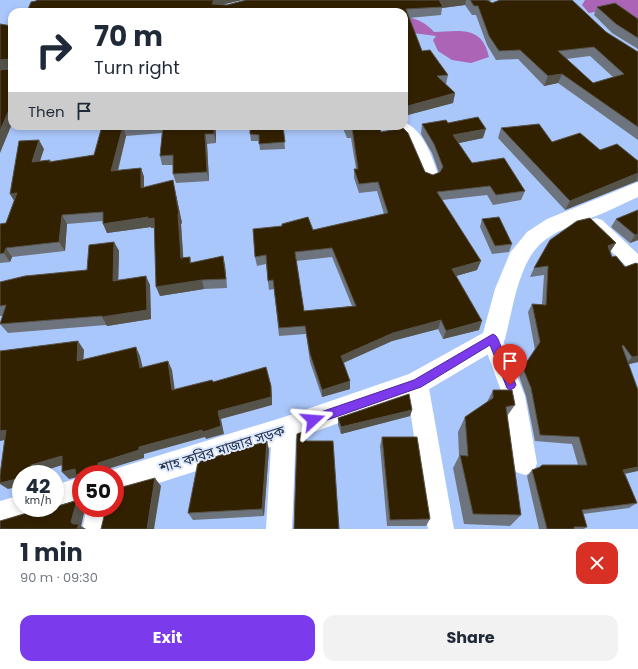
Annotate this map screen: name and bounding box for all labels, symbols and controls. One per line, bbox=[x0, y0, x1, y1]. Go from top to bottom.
text: 70 m bbox=[94, 17, 163, 56]
icon: right bbox=[28, 24, 80, 76]
text: Turn right bbox=[94, 55, 180, 80]
icon: arrive bbox=[73, 100, 95, 122]
text: Then bbox=[28, 101, 65, 122]
pin bbox=[493, 344, 527, 385]
icon: arrive bbox=[499, 350, 521, 372]
position arrow bbox=[292, 399, 334, 441]
street label: শাহ কবির মাজার সড়ক bbox=[156, 420, 288, 478]
speed limit sign: 50 bbox=[72, 465, 124, 517]
text: 42 bbox=[26, 472, 50, 500]
text: km/h bbox=[25, 493, 51, 508]
text: 1 min bbox=[20, 536, 83, 569]
button: close bbox=[576, 542, 618, 584]
text: 90 m · 09:30 bbox=[20, 568, 98, 587]
button: Exit bbox=[20, 615, 315, 661]
button: Share bbox=[323, 615, 618, 661]

